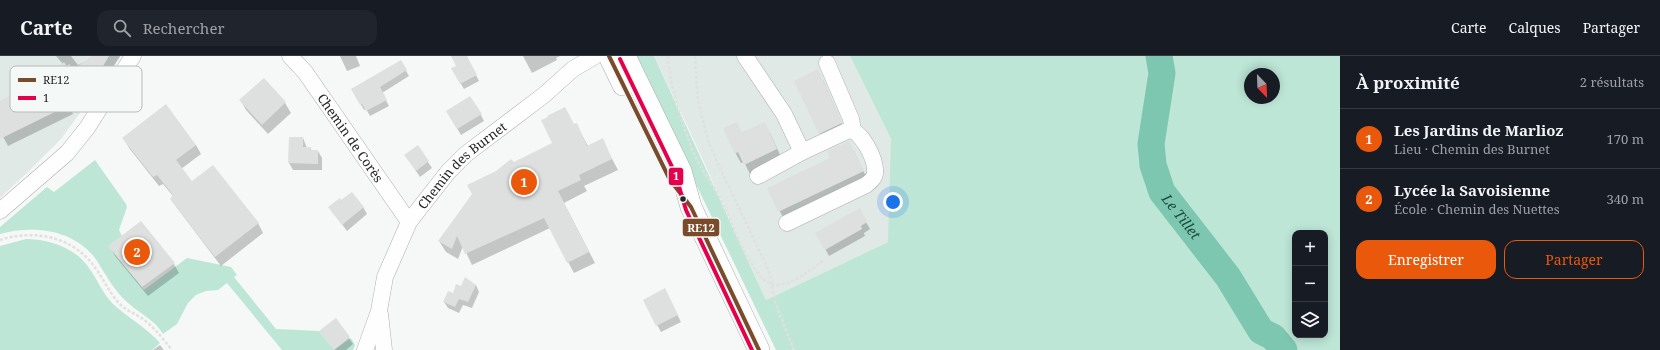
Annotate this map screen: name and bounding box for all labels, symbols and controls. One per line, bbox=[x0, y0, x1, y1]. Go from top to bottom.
search box bbox=[97, 10, 377, 46]
text: Carte bbox=[20, 15, 73, 41]
icon: search bbox=[111, 17, 133, 39]
text: Rechercher bbox=[143, 18, 224, 38]
text: Carte bbox=[1451, 18, 1487, 37]
text: Calques bbox=[1509, 18, 1561, 37]
text: Partager bbox=[1583, 18, 1640, 37]
legend bbox=[10, 66, 142, 112]
north arrow bbox=[1244, 68, 1280, 104]
text: À proximité bbox=[1356, 71, 1460, 94]
text: RE12 bbox=[43, 72, 69, 87]
text: 2 résultats bbox=[1580, 73, 1644, 91]
text: 1 bbox=[43, 90, 49, 105]
street label: Chemin de Corès bbox=[314, 90, 388, 186]
street label: Chemin des Burnet bbox=[413, 117, 510, 213]
text: Les Jardins de Marlioz bbox=[1394, 120, 1563, 140]
text: 1 bbox=[1365, 130, 1373, 148]
text: 170 m bbox=[1607, 130, 1644, 148]
text: Lieu · Chemin des Burnet bbox=[1394, 140, 1550, 158]
pin: 1 bbox=[511, 167, 537, 197]
line badge: 1 bbox=[668, 167, 684, 186]
text: 1 bbox=[673, 168, 679, 183]
text: Lycée la Savoisienne bbox=[1394, 180, 1550, 200]
water label: Le Tillet bbox=[1157, 189, 1206, 244]
text: 2 bbox=[1365, 190, 1373, 208]
text: 340 m bbox=[1607, 190, 1644, 208]
your location bbox=[883, 192, 903, 212]
unlabelled marker bbox=[678, 194, 688, 204]
text: École · Chemin des Nuettes bbox=[1394, 200, 1560, 218]
line badge: RE12 bbox=[682, 218, 720, 237]
text: RE12 bbox=[687, 220, 715, 235]
map controls bbox=[1292, 230, 1328, 338]
button: + bbox=[1292, 230, 1328, 266]
pin: 2 bbox=[124, 237, 150, 267]
button: Enregistrer bbox=[1356, 240, 1496, 279]
button: Partager bbox=[1504, 240, 1644, 279]
button: − bbox=[1292, 266, 1328, 302]
button: layers bbox=[1292, 302, 1328, 338]

